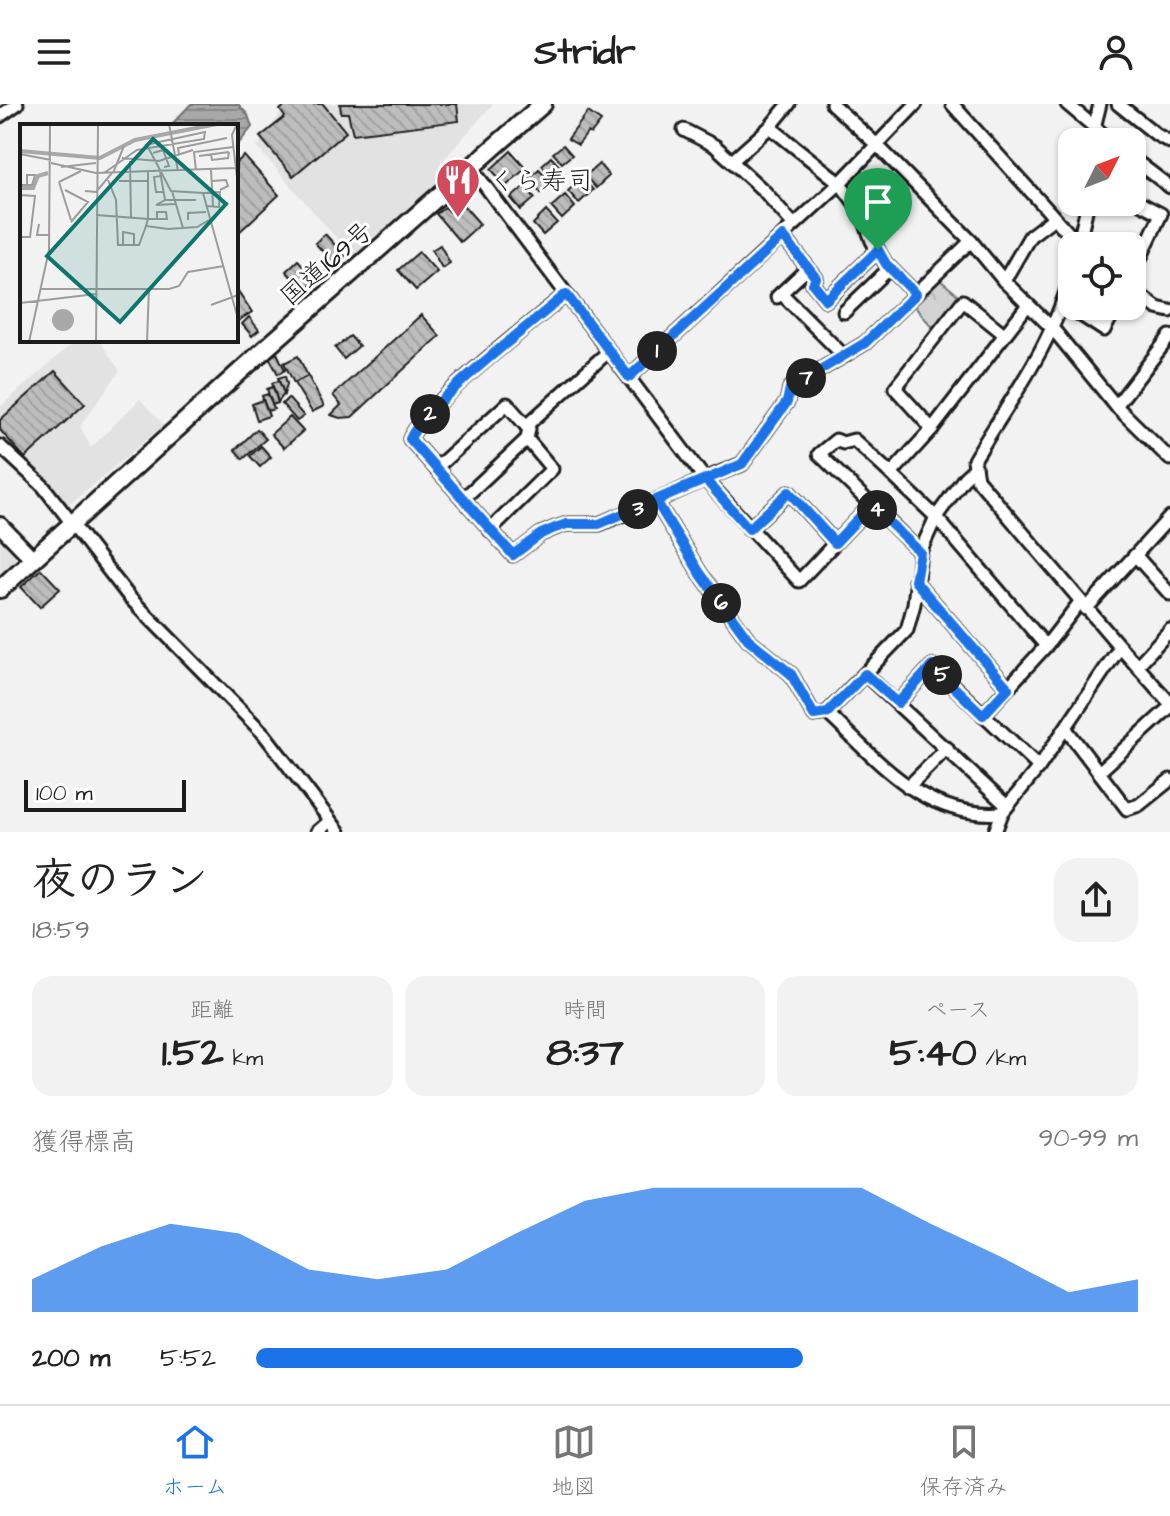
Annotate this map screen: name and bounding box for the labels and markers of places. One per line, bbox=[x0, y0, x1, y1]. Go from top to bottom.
restaurant icon: くら寿司 bbox=[434, 156, 482, 219]
place label: くら寿司 bbox=[489, 163, 593, 199]
pin bbox=[844, 168, 912, 250]
pin: 1 bbox=[637, 331, 677, 371]
pin: 7 bbox=[786, 358, 826, 398]
pin: 2 bbox=[410, 394, 450, 434]
pin: 3 bbox=[618, 489, 658, 529]
pin: 4 bbox=[857, 490, 897, 530]
pin: 6 bbox=[701, 583, 741, 623]
pin: 5 bbox=[922, 655, 962, 695]

